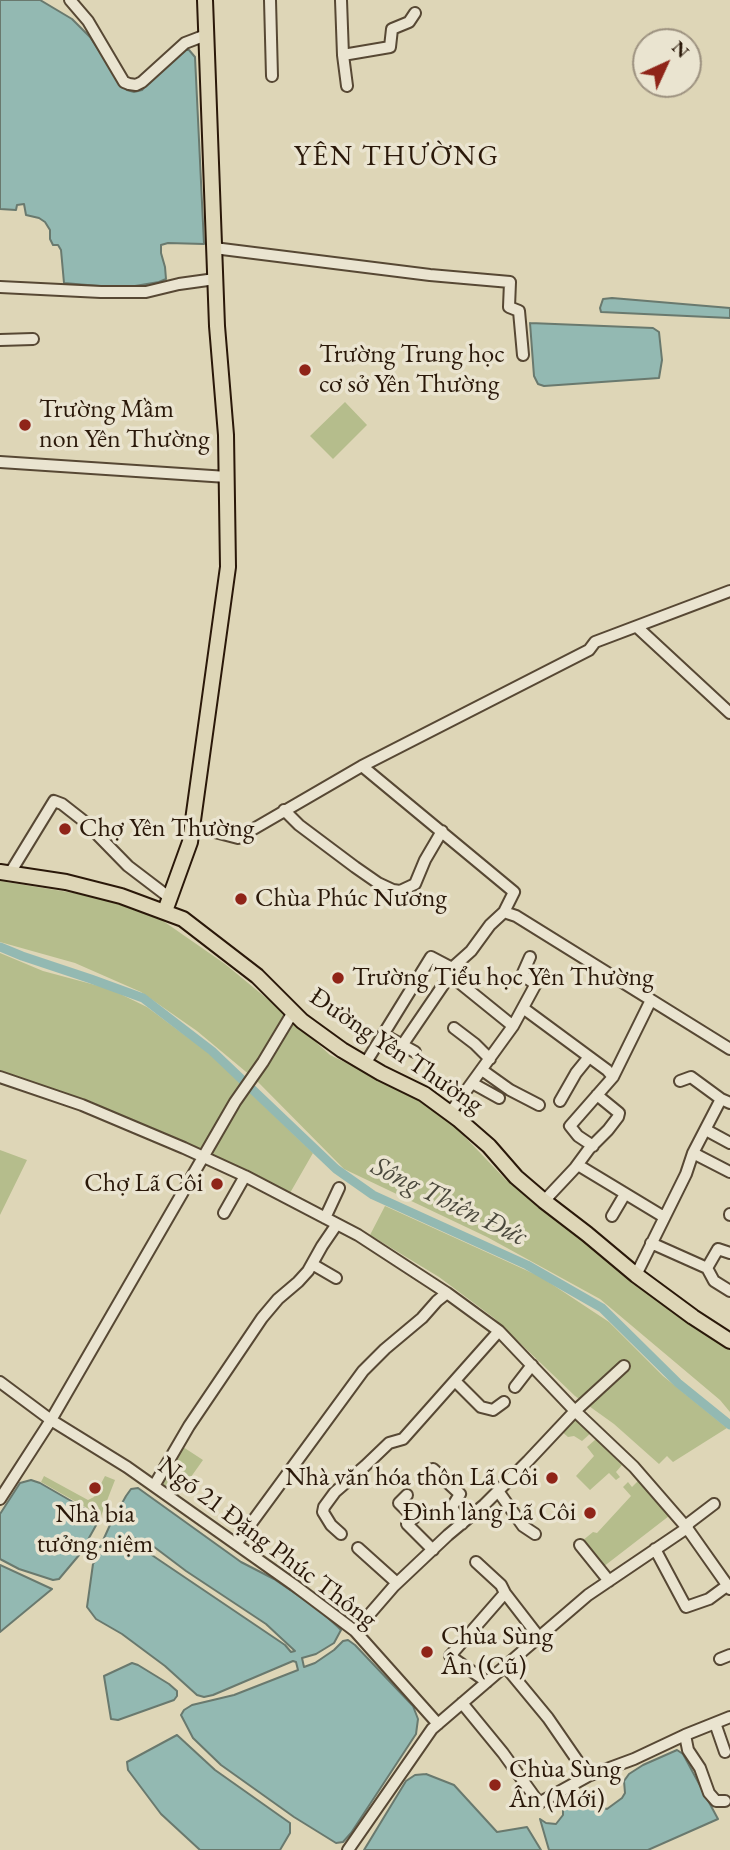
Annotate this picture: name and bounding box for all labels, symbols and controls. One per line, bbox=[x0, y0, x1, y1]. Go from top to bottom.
north arrow bbox=[632, 28, 702, 98]
text: N bbox=[667, 35, 695, 63]
district label: YÊN THƯỜNG bbox=[295, 140, 499, 174]
place label: Trường Trung học cơ sở Yên Thường bbox=[319, 339, 505, 400]
marker: Trường Trung học cơ sở Yên Thường bbox=[297, 362, 313, 378]
place label: Trường Mầm non Yên Thường bbox=[39, 394, 210, 456]
marker: Trường Mầm non Yên Thường bbox=[17, 417, 33, 433]
place label: Chợ Yên Thường bbox=[79, 813, 254, 845]
marker: Chợ Yên Thường bbox=[57, 821, 73, 837]
place label: Chùa Phúc Nương bbox=[255, 883, 447, 915]
marker: Chùa Phúc Nương bbox=[233, 891, 249, 907]
place label: Trường Tiểu học Yên Thường bbox=[352, 962, 653, 994]
marker: Trường Tiểu học Yên Thường bbox=[330, 970, 346, 986]
street label: Đường Yên Thường bbox=[303, 981, 489, 1121]
water label: Sông Thiên Đức bbox=[366, 1150, 532, 1254]
place label: Chợ Lã Côi bbox=[84, 1168, 203, 1200]
marker: Chợ Lã Côi bbox=[209, 1176, 225, 1192]
street label: Ngõ 21 Đặng Phúc Thông bbox=[151, 1450, 383, 1636]
place label: Nhà văn hóa thôn Lã Côi bbox=[285, 1462, 538, 1494]
marker: Nhà văn hóa thôn Lã Côi bbox=[544, 1470, 560, 1486]
marker: Nhà bia tưởng niệm bbox=[87, 1480, 103, 1496]
place label: Đình làng Lã Côi bbox=[402, 1497, 576, 1529]
place label: Nhà bia tưởng niệm bbox=[37, 1499, 153, 1560]
marker: Đình làng Lã Côi bbox=[582, 1505, 598, 1521]
place label: Chùa Sùng Ân (Cũ) bbox=[441, 1621, 553, 1682]
marker: Chùa Sùng Ân (Cũ) bbox=[419, 1644, 435, 1660]
place label: Chùa Sùng Ân (Mới) bbox=[509, 1754, 621, 1816]
marker: Chùa Sùng Ân (Mới) bbox=[487, 1777, 503, 1793]

